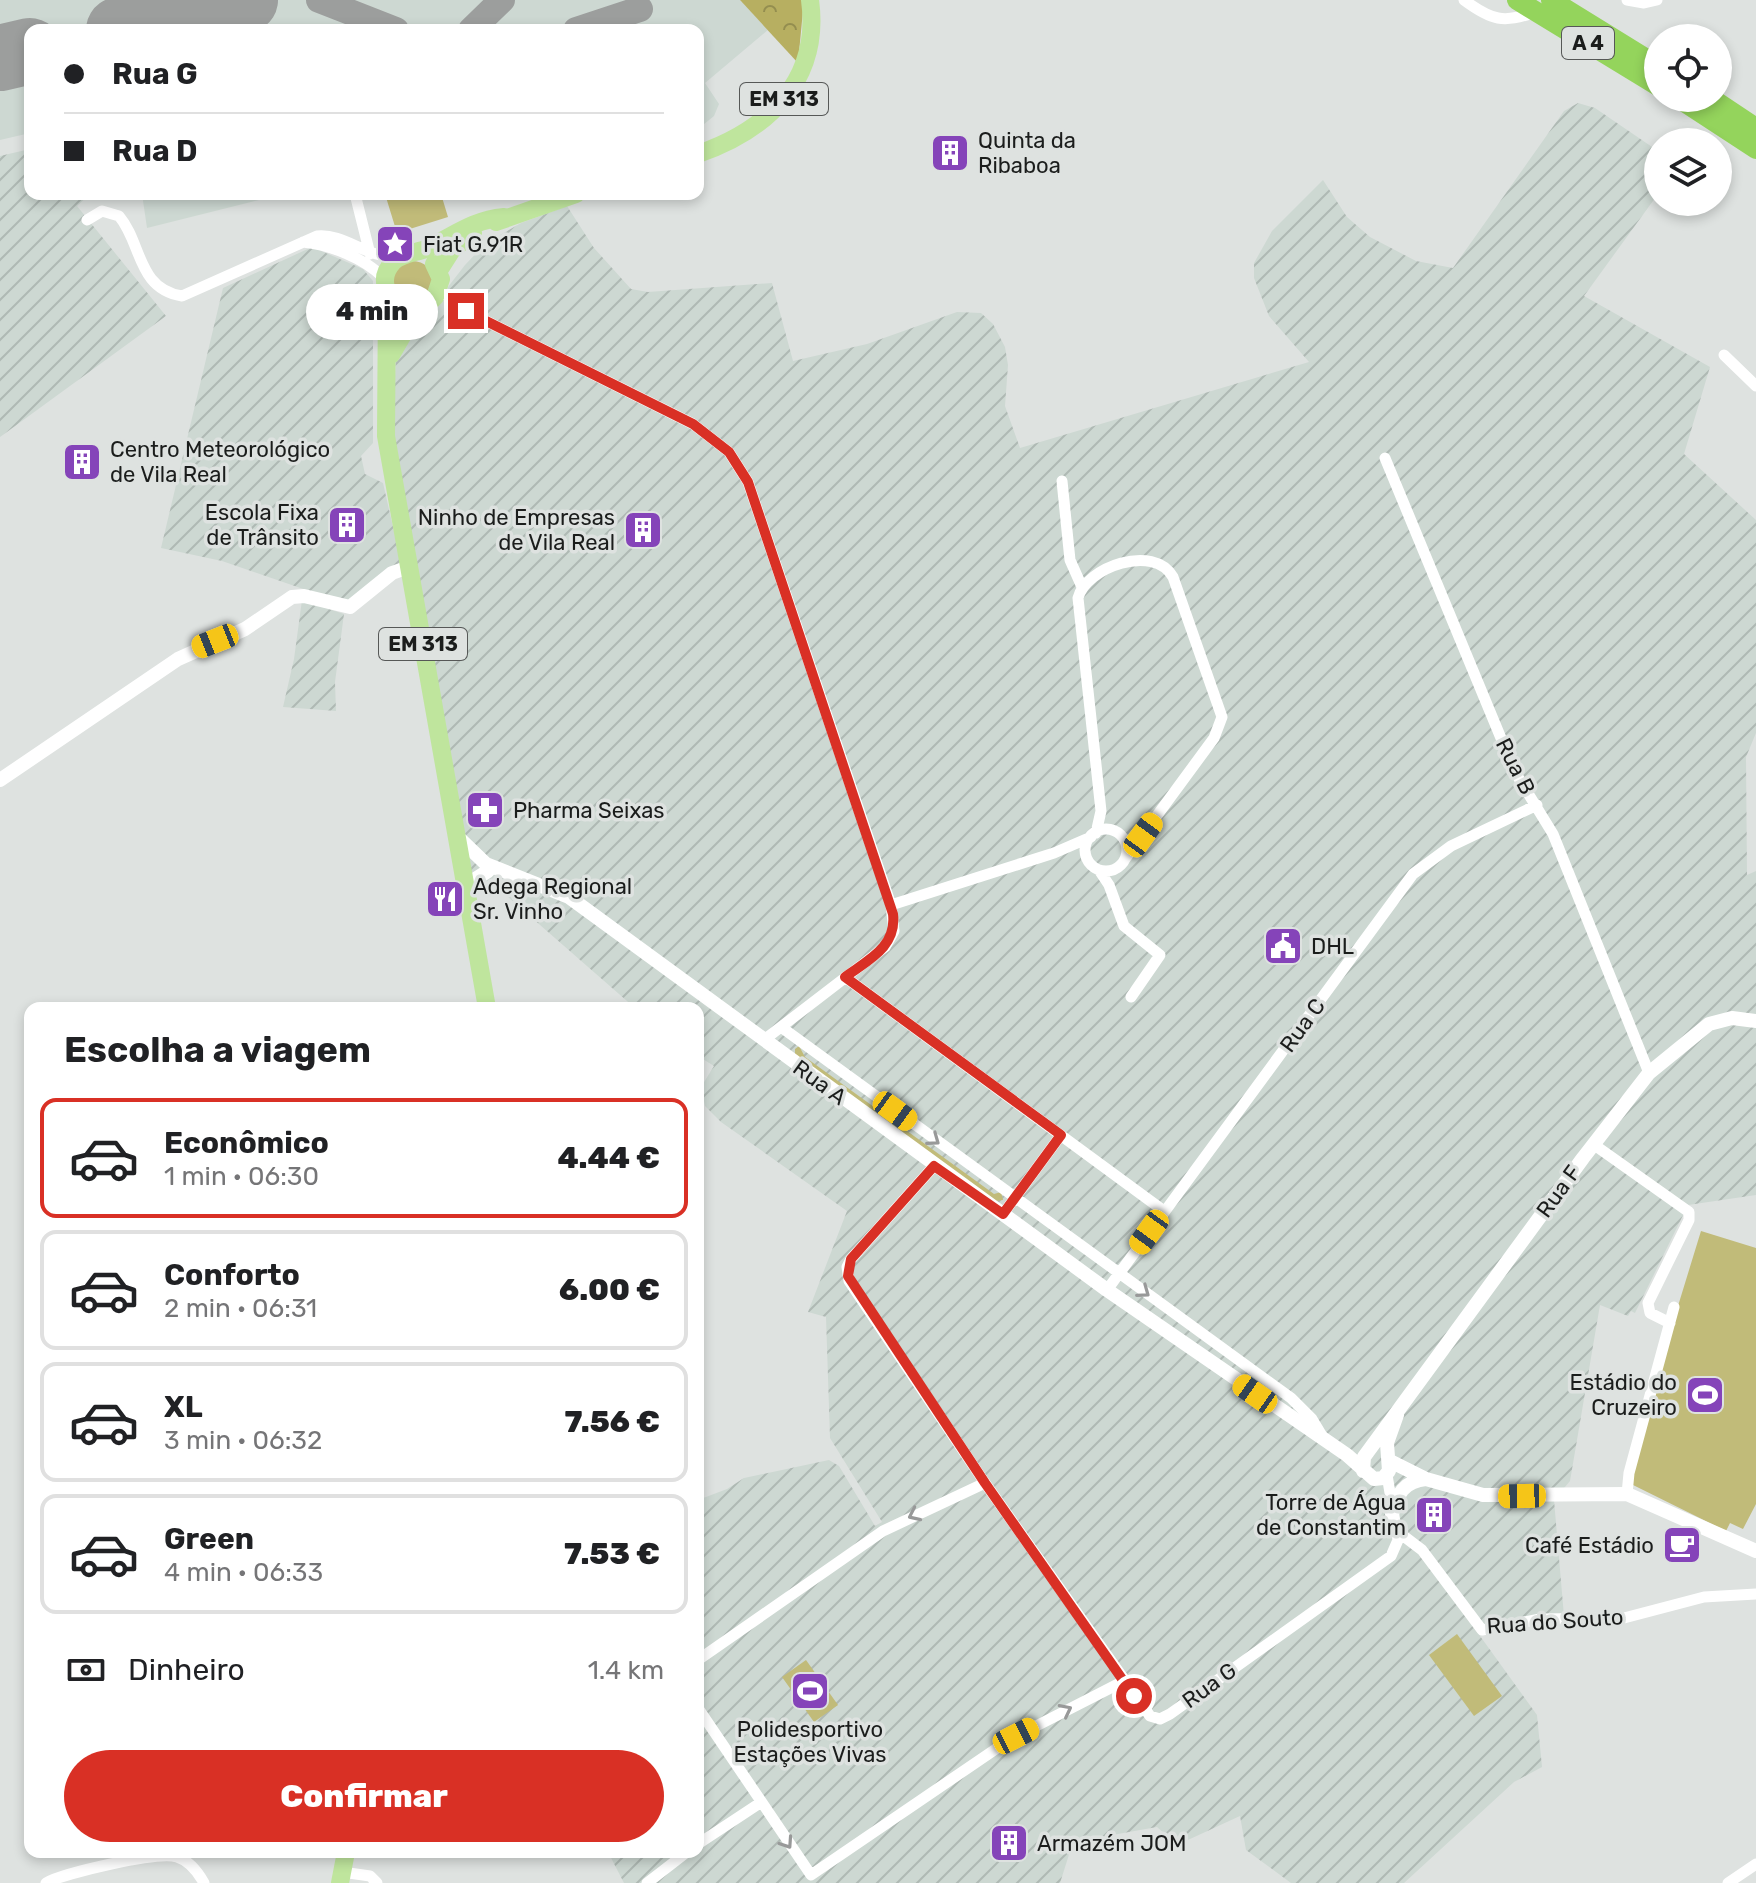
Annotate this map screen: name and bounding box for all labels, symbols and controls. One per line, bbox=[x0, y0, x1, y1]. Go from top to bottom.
map controls bbox=[1644, 24, 1732, 216]
button: locate bbox=[1644, 24, 1732, 112]
road number: A 4 bbox=[1562, 27, 1614, 59]
text: Rua G bbox=[112, 56, 198, 92]
road number: EM 313 bbox=[740, 83, 828, 115]
place label: Quinta da Ribaboa bbox=[978, 127, 1076, 179]
button: layers bbox=[1644, 128, 1732, 216]
building icon: Quinta da Ribaboa bbox=[929, 132, 971, 174]
text: Rua D bbox=[112, 133, 198, 169]
place icon: Fiat G.91R bbox=[374, 223, 416, 265]
place label: Fiat G.91R bbox=[423, 231, 523, 258]
callout: 4 min bbox=[306, 283, 438, 339]
route end bbox=[448, 293, 484, 329]
text: 4 min bbox=[336, 296, 408, 327]
place label: Centro Meteorológico de Vila Real bbox=[110, 436, 330, 488]
building icon: Centro Meteorológico de Vila Real bbox=[61, 441, 103, 483]
place label: Escola Fixa de Trânsito bbox=[205, 499, 319, 551]
building icon: Escola Fixa de Trânsito bbox=[326, 504, 368, 546]
place label: Ninho de Empresas de Vila Real bbox=[418, 504, 615, 556]
building icon: Ninho de Empresas de Vila Real bbox=[622, 509, 664, 551]
car bbox=[188, 621, 242, 661]
road number: EM 313 bbox=[379, 628, 467, 660]
street label: Rua B bbox=[1490, 733, 1541, 799]
pharmacy icon: Pharma Seixas bbox=[464, 789, 506, 831]
place label: Pharma Seixas bbox=[513, 797, 665, 824]
car bbox=[1119, 809, 1167, 861]
place label: Adega Regional Sr. Vinho bbox=[473, 873, 632, 925]
restaurant icon: Adega Regional Sr. Vinho bbox=[424, 878, 466, 920]
public building icon: DHL bbox=[1262, 925, 1304, 967]
place label: DHL bbox=[1311, 933, 1354, 960]
street label: Rua C bbox=[1274, 993, 1331, 1057]
text: Escolha a viagem bbox=[64, 1028, 371, 1071]
street label: Rua A bbox=[788, 1054, 852, 1111]
car bbox=[869, 1087, 921, 1135]
icon: car bbox=[68, 1122, 140, 1194]
text: Econômico bbox=[164, 1125, 329, 1161]
one-way arrow bbox=[925, 1130, 939, 1144]
text: 4.44 € bbox=[557, 1140, 660, 1176]
street label: Rua F bbox=[1530, 1160, 1586, 1223]
text: 1 min · 06:30 bbox=[164, 1161, 319, 1192]
car bbox=[1125, 1206, 1173, 1258]
icon: car bbox=[68, 1254, 140, 1326]
text: Conforto bbox=[164, 1257, 300, 1293]
text: 6.00 € bbox=[559, 1272, 660, 1308]
one-way arrow bbox=[1136, 1283, 1150, 1297]
text: 2 min · 06:31 bbox=[164, 1293, 317, 1324]
place label: Estádio do Cruzeiro bbox=[1570, 1369, 1677, 1421]
car bbox=[1228, 1370, 1282, 1418]
sports icon: Estádio do Cruzeiro bbox=[1684, 1374, 1726, 1416]
icon: car bbox=[68, 1386, 140, 1458]
text: XL bbox=[164, 1389, 203, 1425]
text: 7.56 € bbox=[564, 1404, 660, 1440]
text: 3 min · 06:32 bbox=[164, 1425, 322, 1456]
car bbox=[1498, 1484, 1546, 1508]
place label: Torre de Água de Constantim bbox=[1256, 1489, 1406, 1541]
building icon: Torre de Água de Constantim bbox=[1413, 1494, 1455, 1536]
one-way arrow bbox=[908, 1505, 922, 1521]
icon: car bbox=[68, 1518, 140, 1590]
text: Green bbox=[164, 1521, 254, 1557]
cafe icon: Café Estádio bbox=[1661, 1524, 1703, 1566]
place label: Café Estádio bbox=[1525, 1532, 1654, 1559]
text: 7.53 € bbox=[564, 1536, 660, 1572]
text: 4 min · 06:33 bbox=[164, 1557, 323, 1588]
street label: Rua do Souto bbox=[1486, 1603, 1624, 1640]
icon: cash bbox=[64, 1648, 108, 1692]
text: Dinheiro bbox=[128, 1652, 245, 1688]
text: 1.4 km bbox=[588, 1655, 664, 1686]
street label: Rua G bbox=[1177, 1657, 1242, 1714]
sports icon: Polidesportivo Estações Vivas bbox=[789, 1670, 831, 1712]
route start bbox=[1116, 1678, 1152, 1714]
one-way arrow bbox=[1057, 1705, 1072, 1720]
car bbox=[989, 1714, 1043, 1758]
place label: Polidesportivo Estações Vivas bbox=[733, 1716, 887, 1768]
button: Confirmar bbox=[64, 1750, 664, 1842]
building icon: Armazém JOM bbox=[988, 1822, 1030, 1864]
place label: Armazém JOM bbox=[1037, 1830, 1186, 1857]
one-way arrow bbox=[777, 1835, 792, 1849]

